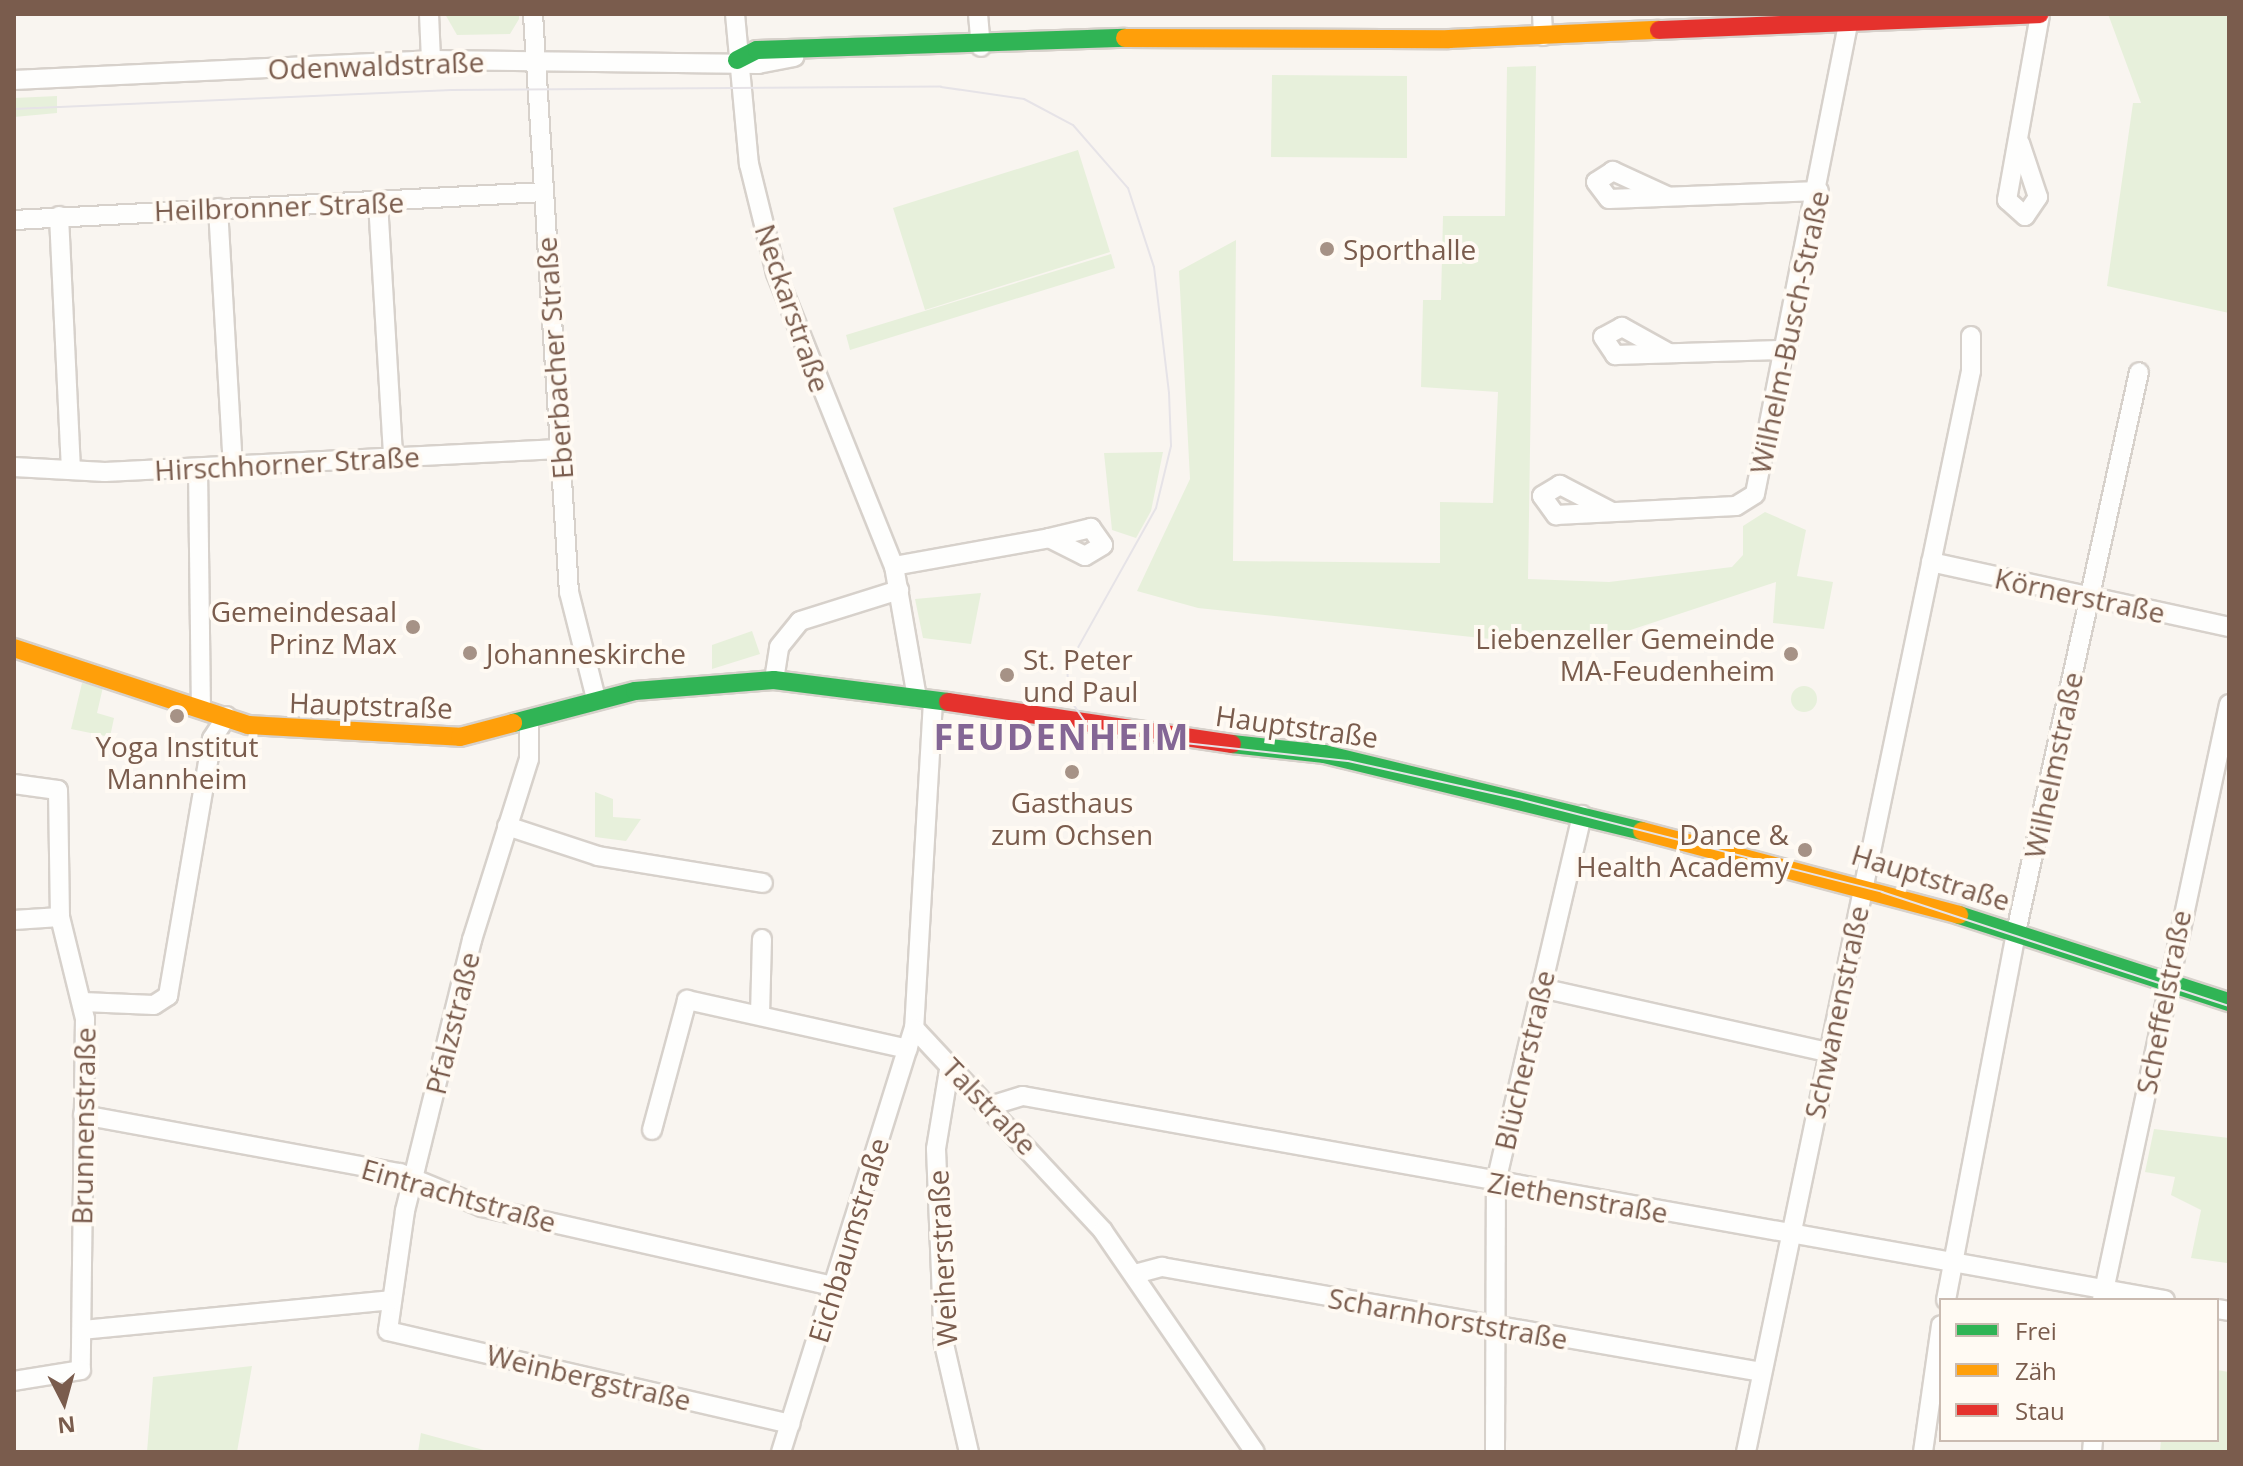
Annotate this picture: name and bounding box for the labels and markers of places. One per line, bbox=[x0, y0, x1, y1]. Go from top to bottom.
place label: Sporthalle bbox=[1343, 232, 1476, 266]
marker: Sporthalle bbox=[1318, 240, 1336, 258]
place label: Gemeindesaal Prinz Max bbox=[211, 594, 397, 660]
marker: Gemeindesaal Prinz Max bbox=[404, 618, 422, 636]
place label: Liebenzeller Gemeinde MA-Feudenheim bbox=[1475, 621, 1775, 687]
place label: Johanneskirche bbox=[486, 636, 686, 670]
place label: St. Peter und Paul bbox=[1023, 642, 1138, 708]
marker: Johanneskirche bbox=[461, 644, 479, 662]
marker: Liebenzeller Gemeinde MA-Feudenheim bbox=[1782, 645, 1800, 663]
marker: St. Peter und Paul bbox=[998, 666, 1016, 684]
marker: Yoga Institut Mannheim bbox=[168, 707, 186, 725]
place label: Yoga Institut Mannheim bbox=[95, 729, 259, 795]
marker: Gasthaus zum Ochsen bbox=[1063, 763, 1081, 781]
place label: Gasthaus zum Ochsen bbox=[991, 785, 1153, 851]
place label: Dance & Health Academy bbox=[1576, 817, 1789, 883]
marker: Dance & Health Academy bbox=[1796, 841, 1814, 859]

